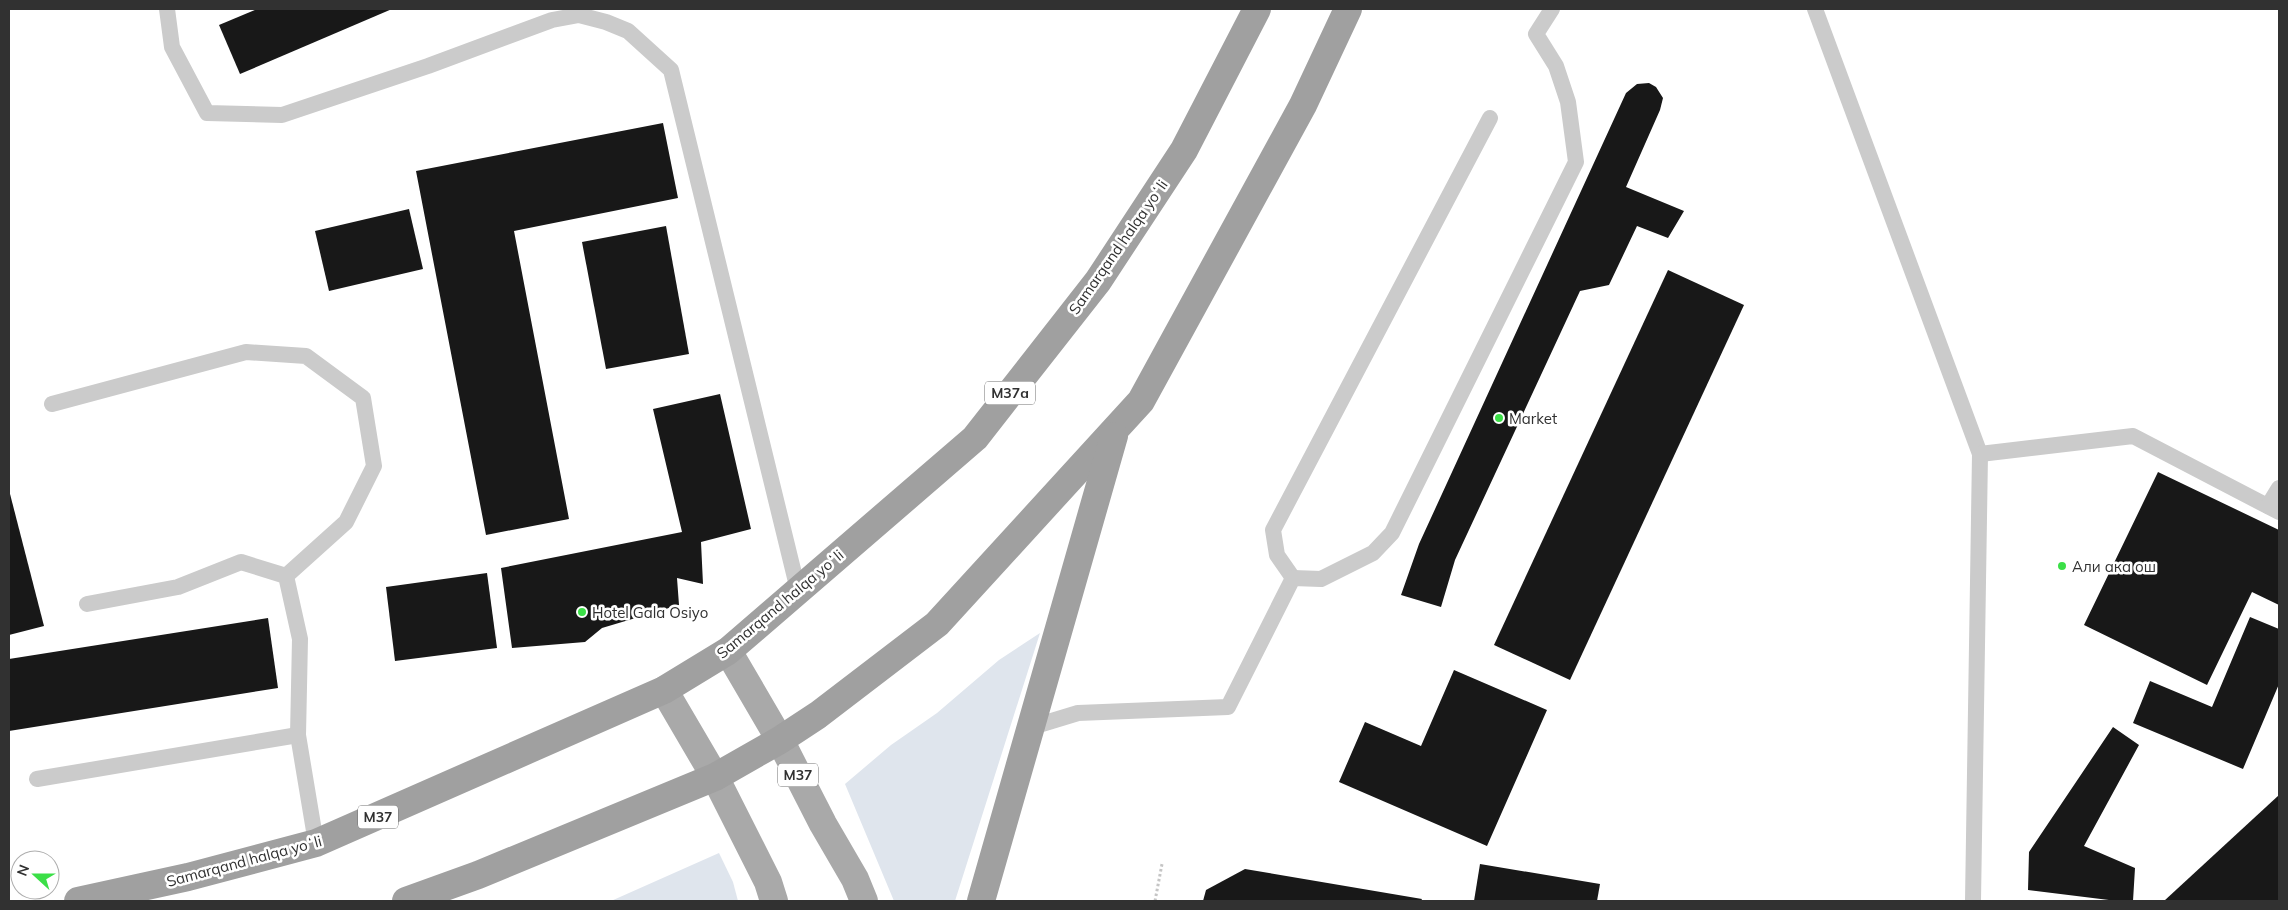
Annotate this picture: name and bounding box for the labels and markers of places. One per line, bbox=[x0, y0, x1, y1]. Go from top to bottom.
place label: Market bbox=[1509, 409, 1557, 428]
marker: Market bbox=[1493, 412, 1505, 424]
place label: Али ака ош bbox=[2072, 557, 2156, 576]
marker: Али ака ош bbox=[2056, 560, 2068, 572]
place label: Hotel Gala Osiyo bbox=[592, 603, 708, 622]
marker: Hotel Gala Osiyo bbox=[576, 606, 588, 618]

